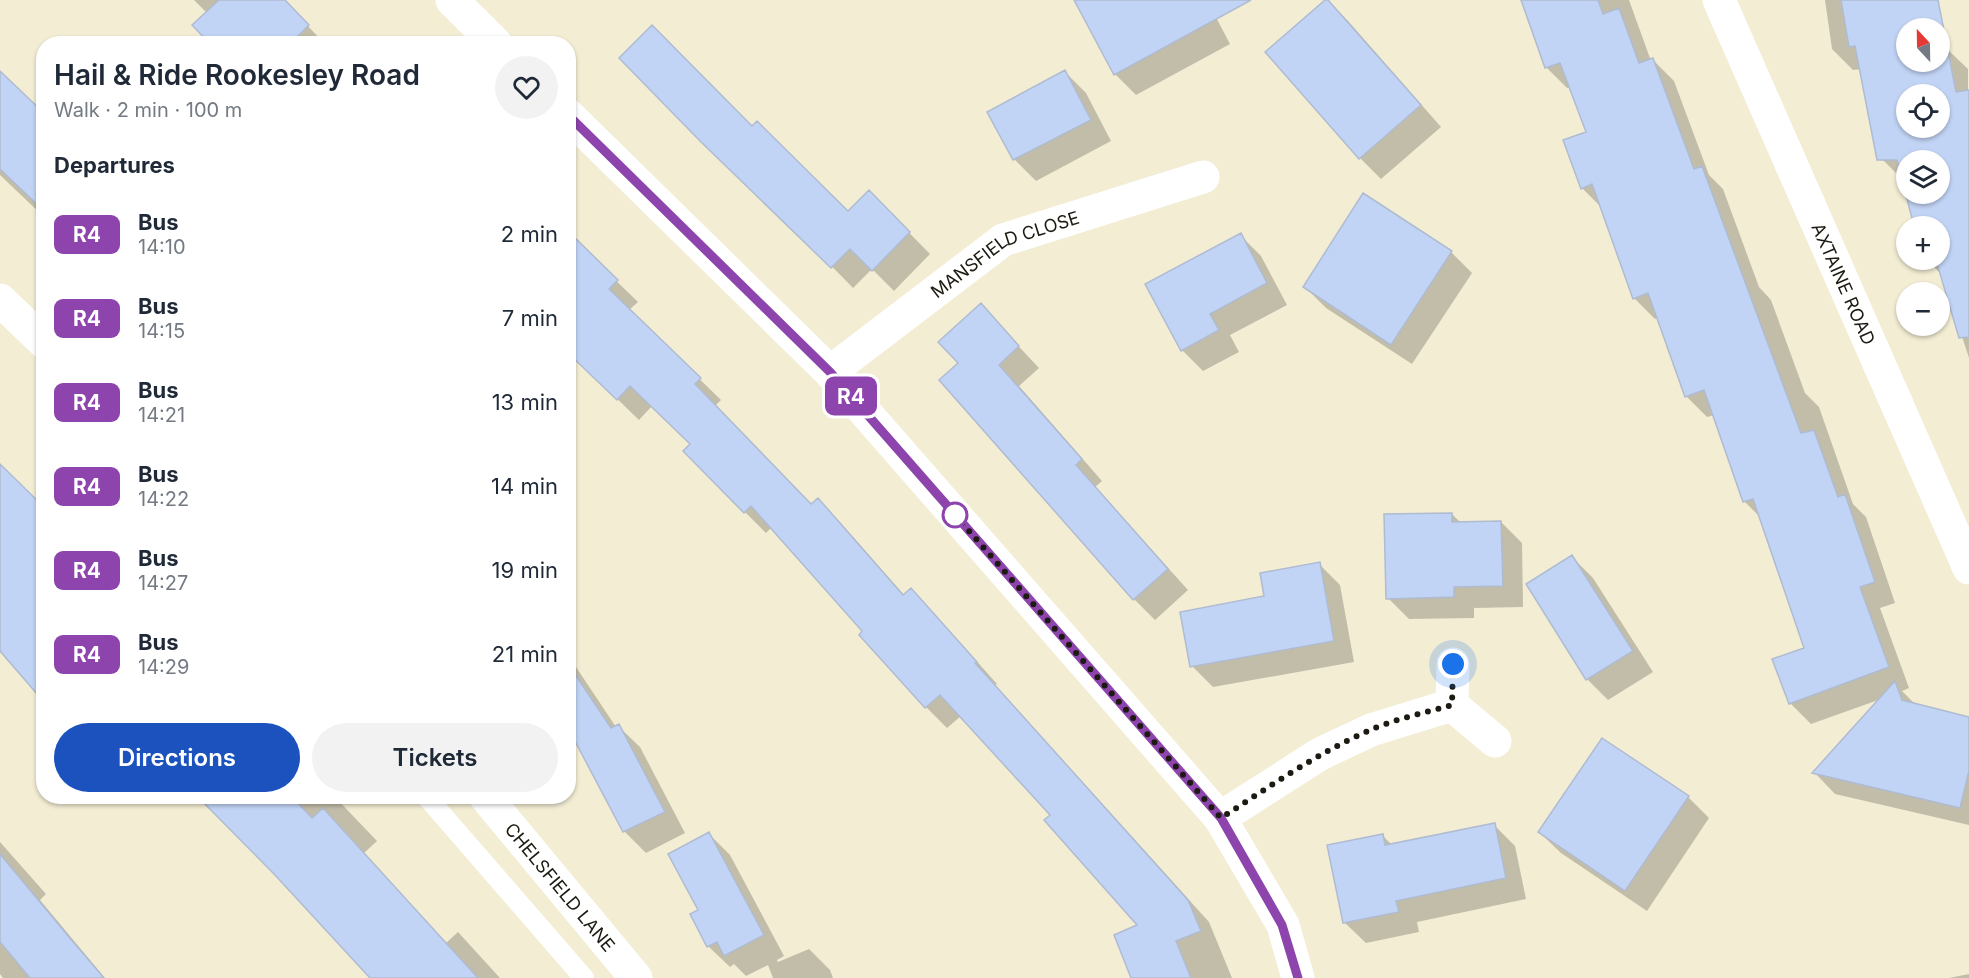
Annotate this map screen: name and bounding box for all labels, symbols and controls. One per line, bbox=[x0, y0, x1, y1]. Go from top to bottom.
north arrow bbox=[1896, 18, 1950, 72]
map controls bbox=[1896, 18, 1950, 336]
button: heart bbox=[495, 56, 558, 119]
text: Hail & Ride Rookesley Road bbox=[54, 58, 420, 92]
button: locate bbox=[1896, 84, 1950, 138]
text: Walk · 2 min · 100 m bbox=[54, 98, 242, 122]
button: layers bbox=[1896, 150, 1950, 204]
text: Departures bbox=[54, 152, 175, 178]
street label: MANSFIELD CLOSE bbox=[926, 206, 1082, 302]
text: Bus bbox=[138, 209, 179, 235]
button: + bbox=[1896, 216, 1950, 270]
street label: AXTAINE ROAD bbox=[1808, 220, 1880, 348]
text: 2 min bbox=[501, 221, 558, 247]
text: R4 bbox=[73, 222, 101, 247]
text: 14:10 bbox=[138, 235, 186, 259]
button: − bbox=[1896, 282, 1950, 336]
text: Bus bbox=[138, 293, 179, 319]
text: 7 min bbox=[502, 305, 558, 331]
text: R4 bbox=[73, 306, 101, 331]
text: 14:15 bbox=[138, 319, 185, 343]
line badge: R4 bbox=[824, 376, 878, 416]
text: Bus bbox=[138, 377, 179, 403]
text: R4 bbox=[837, 384, 865, 409]
text: 13 min bbox=[492, 389, 558, 415]
text: R4 bbox=[73, 390, 101, 415]
text: 14:21 bbox=[138, 403, 185, 427]
text: Bus bbox=[138, 461, 179, 487]
text: 14 min bbox=[491, 473, 558, 499]
text: R4 bbox=[73, 474, 101, 499]
text: 14:22 bbox=[138, 487, 189, 511]
unlabelled marker bbox=[942, 502, 968, 528]
text: Bus bbox=[138, 545, 179, 571]
text: 19 min bbox=[492, 557, 558, 583]
text: R4 bbox=[73, 558, 101, 583]
text: 14:27 bbox=[138, 571, 188, 595]
text: Bus bbox=[138, 629, 179, 655]
text: 21 min bbox=[492, 641, 558, 667]
text: R4 bbox=[73, 642, 101, 667]
your location bbox=[1438, 649, 1468, 679]
text: 14:29 bbox=[138, 655, 189, 679]
button: Directions bbox=[54, 723, 300, 792]
button: Tickets bbox=[312, 723, 558, 792]
street label: CHELSFIELD LANE bbox=[501, 818, 620, 955]

